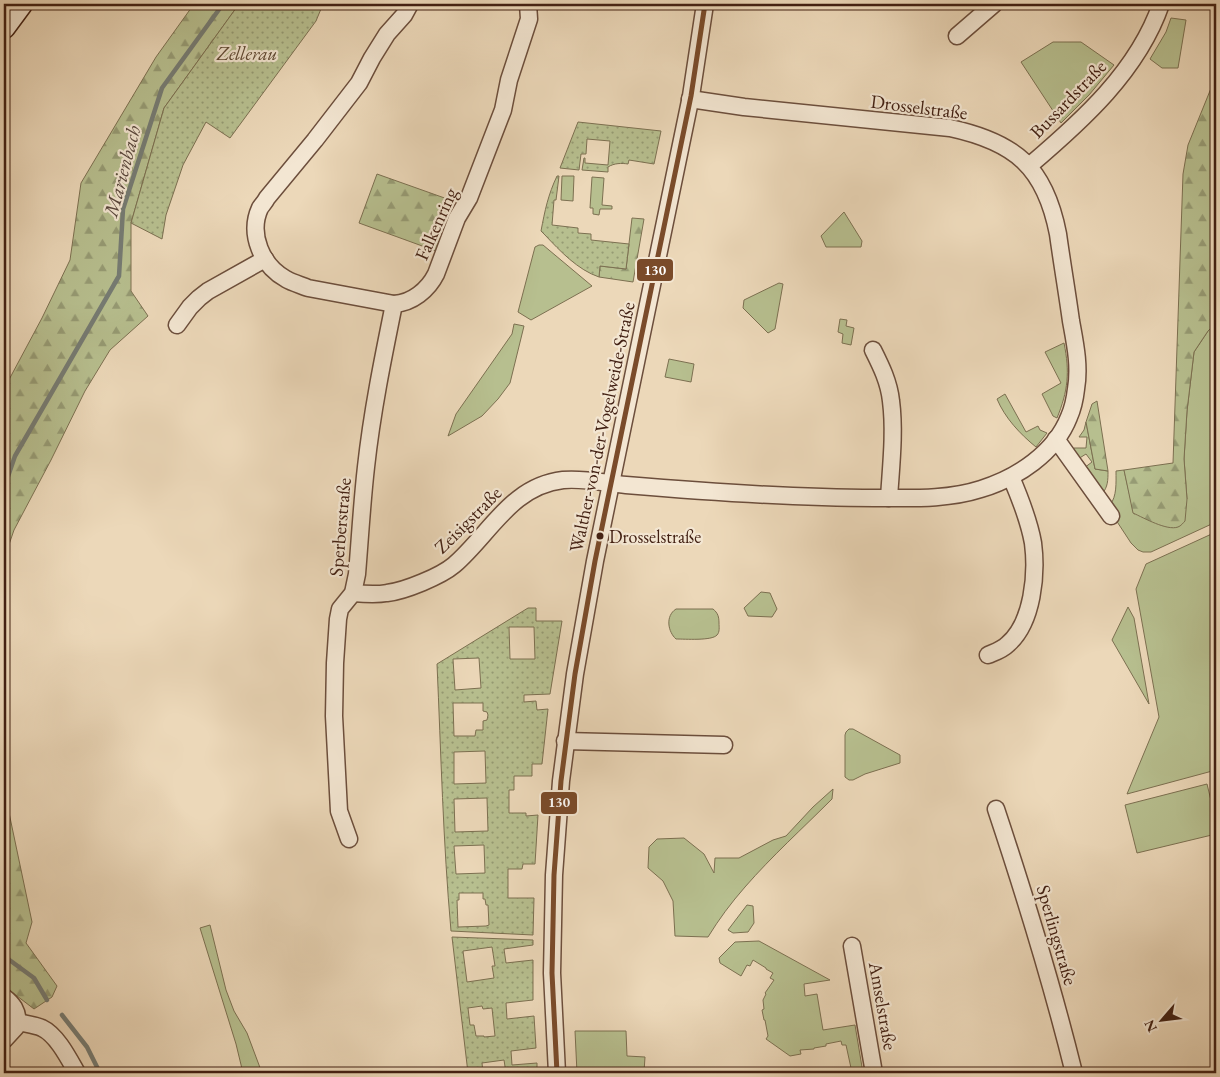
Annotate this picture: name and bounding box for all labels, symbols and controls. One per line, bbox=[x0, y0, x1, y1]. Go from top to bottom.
park label: Zellerau bbox=[216, 41, 277, 66]
street label: Bussardstraße bbox=[1024, 54, 1112, 144]
street label: Drosselstraße bbox=[869, 89, 969, 125]
water label: Marienbach bbox=[97, 122, 147, 221]
street label: Falkenring bbox=[409, 183, 463, 264]
line badge: 130 bbox=[636, 258, 674, 282]
text: 130 bbox=[644, 261, 667, 279]
street label: Walther-von-der-Vogelweide-Straße bbox=[563, 300, 641, 554]
street label: Sperberstraße bbox=[323, 477, 357, 577]
street label: Zeisigstraße bbox=[429, 481, 507, 559]
place label: Drosselstraße bbox=[609, 525, 701, 548]
marker: Drosselstraße bbox=[595, 531, 605, 541]
line badge: 130 bbox=[540, 791, 578, 815]
text: 130 bbox=[548, 793, 571, 811]
street label: Sperlingstraße bbox=[1031, 882, 1083, 988]
street label: Amselstraße bbox=[863, 959, 903, 1052]
north arrow bbox=[1138, 994, 1188, 1044]
text: N bbox=[1140, 1016, 1161, 1035]

